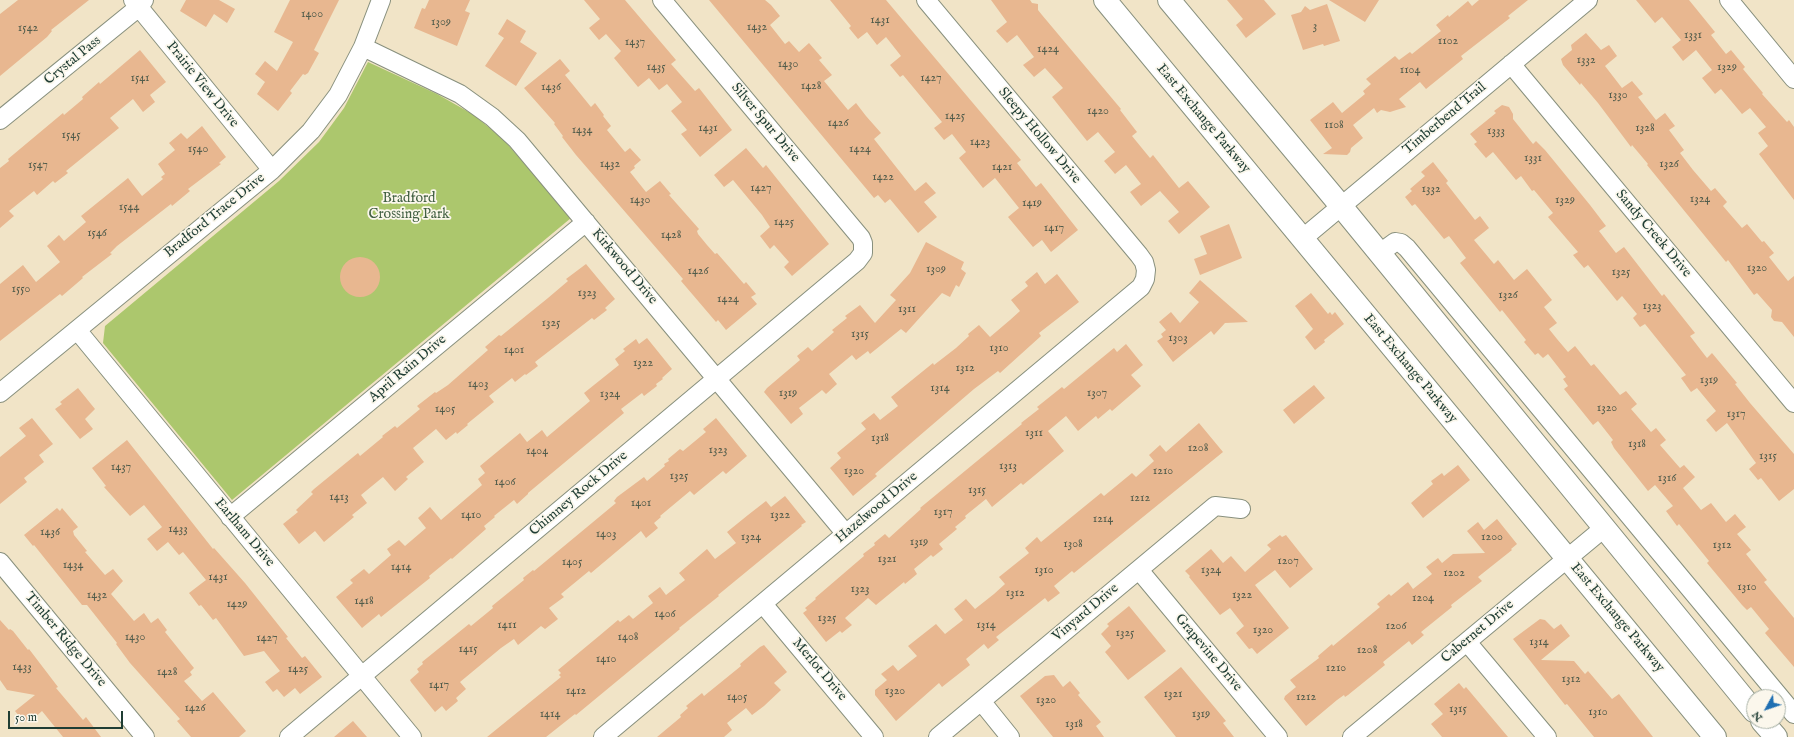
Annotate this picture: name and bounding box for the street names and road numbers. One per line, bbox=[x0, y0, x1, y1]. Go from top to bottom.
street label: Crystal Pass bbox=[41, 33, 105, 89]
street label: Prairie View Drive bbox=[162, 39, 242, 131]
street label: East Exchange Parkway bbox=[1152, 61, 1254, 177]
street label: Timberbend Trail bbox=[1400, 79, 1490, 159]
street label: Silver Spur Drive bbox=[727, 80, 803, 166]
street label: Sleepy Hollow Drive bbox=[994, 85, 1084, 187]
street label: Bradford Trace Drive bbox=[161, 170, 269, 262]
street label: Sandy Creek Drive bbox=[1611, 187, 1695, 281]
street label: Kirkwood Drive bbox=[587, 226, 661, 308]
street label: East Exchange Parkway bbox=[1359, 311, 1461, 427]
street label: April Rain Drive bbox=[366, 332, 450, 406]
street label: Chimney Rock Drive bbox=[526, 448, 632, 540]
street label: Hazelwood Drive bbox=[833, 469, 921, 547]
street label: Earlham Drive bbox=[210, 495, 278, 571]
street label: East Exchange Parkway bbox=[1566, 560, 1668, 676]
street label: Vinyard Drive bbox=[1049, 580, 1123, 646]
street label: Timber Ridge Drive bbox=[21, 589, 109, 691]
street label: Cabernet Drive bbox=[1438, 597, 1518, 667]
street label: Grapevine Drive bbox=[1171, 611, 1245, 695]
street label: Merlot Drive bbox=[788, 635, 850, 705]

